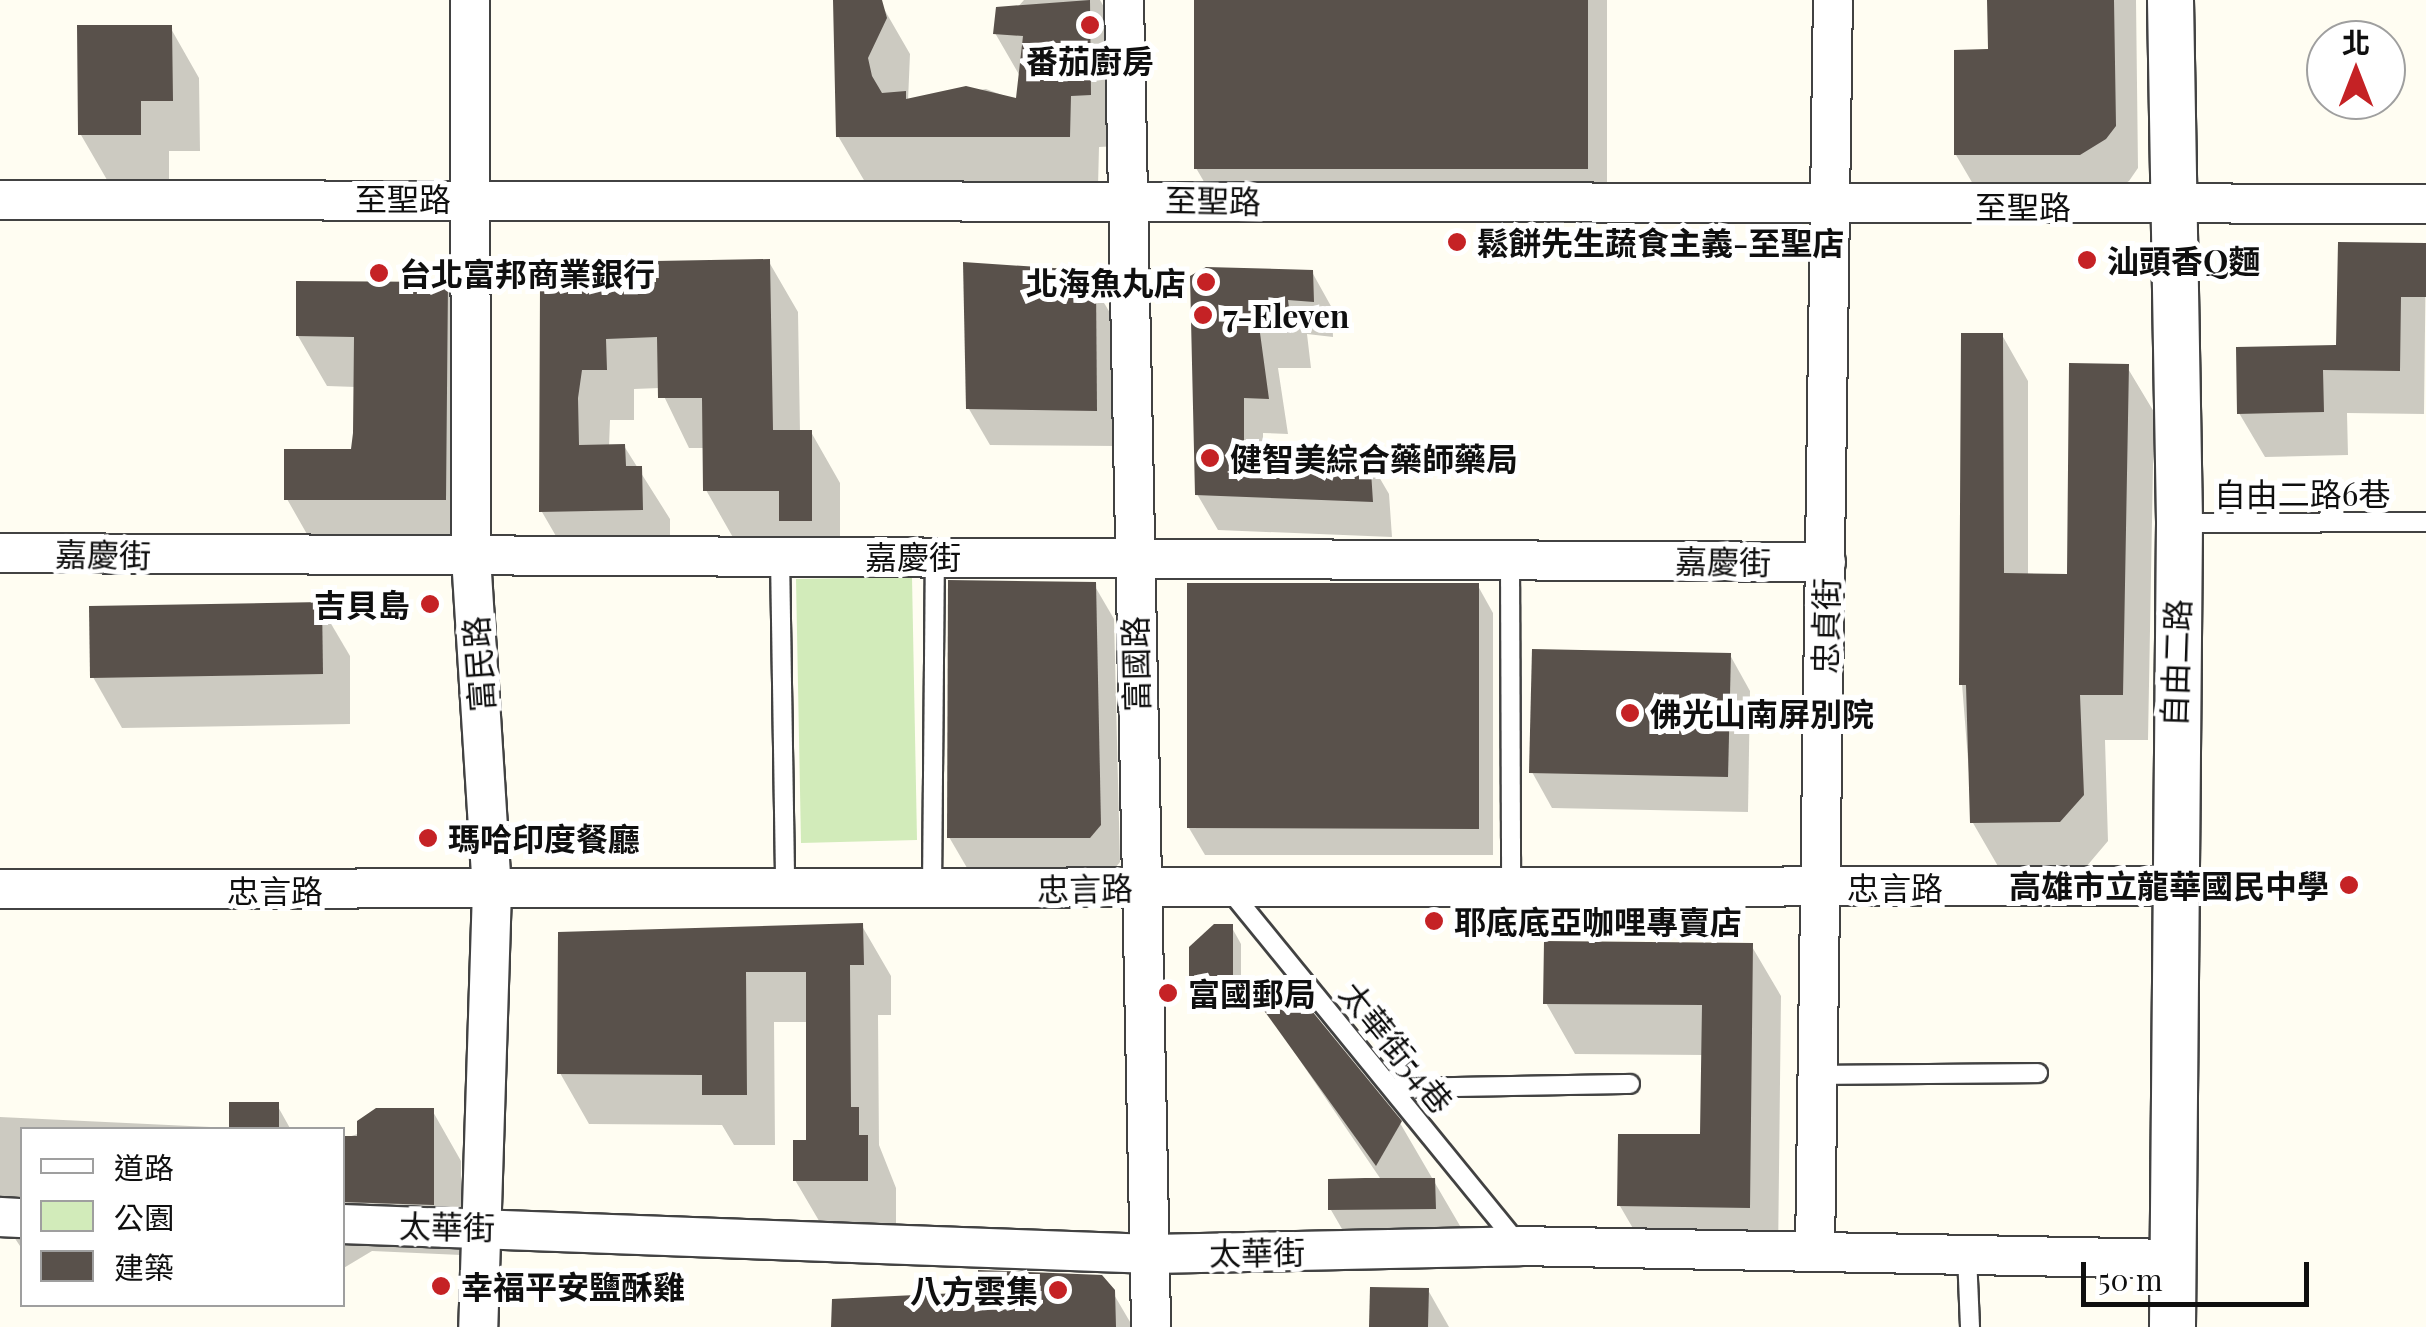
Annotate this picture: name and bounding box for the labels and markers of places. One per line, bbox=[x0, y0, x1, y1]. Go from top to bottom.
marker: 番茄廚房 bbox=[1079, 14, 1101, 36]
place label: 番茄廚房 bbox=[1026, 41, 1154, 79]
place label: 鬆餅先生蔬食主義-至聖店 bbox=[1477, 223, 1844, 261]
marker: 鬆餅先生蔬食主義-至聖店 bbox=[1446, 231, 1468, 253]
place label: 汕頭香Q麵 bbox=[2107, 241, 2260, 279]
marker: 汕頭香Q麵 bbox=[2076, 249, 2098, 271]
place label: 台北富邦商業銀行 bbox=[399, 254, 655, 292]
marker: 台北富邦商業銀行 bbox=[368, 262, 390, 284]
place label: 北海魚丸店 bbox=[1026, 263, 1186, 301]
marker: 北海魚丸店 bbox=[1195, 271, 1217, 293]
place label: 7-Eleven bbox=[1223, 296, 1349, 334]
marker: 7-Eleven bbox=[1192, 304, 1214, 326]
place label: 健智美綜合藥師藥局 bbox=[1230, 439, 1518, 477]
marker: 健智美綜合藥師藥局 bbox=[1199, 447, 1221, 469]
place label: 吉貝島 bbox=[314, 585, 410, 623]
marker: 吉貝島 bbox=[419, 593, 441, 615]
place label: 佛光山南屏別院 bbox=[1650, 694, 1874, 732]
marker: 佛光山南屏別院 bbox=[1619, 702, 1641, 724]
place label: 瑪哈印度餐廳 bbox=[448, 819, 640, 857]
marker: 瑪哈印度餐廳 bbox=[417, 827, 439, 849]
place label: 高雄市立龍華國民中學 bbox=[2009, 866, 2329, 904]
marker: 高雄市立龍華國民中學 bbox=[2338, 874, 2360, 896]
place label: 耶底底亞咖哩專賣店 bbox=[1454, 902, 1742, 940]
marker: 耶底底亞咖哩專賣店 bbox=[1423, 910, 1445, 932]
place label: 富國郵局 bbox=[1188, 974, 1316, 1012]
marker: 富國郵局 bbox=[1157, 982, 1179, 1004]
place label: 幸福平安鹽酥雞 bbox=[461, 1267, 685, 1305]
place label: 八方雲集 bbox=[910, 1271, 1038, 1309]
marker: 幸福平安鹽酥雞 bbox=[430, 1275, 452, 1297]
marker: 八方雲集 bbox=[1047, 1279, 1069, 1301]

